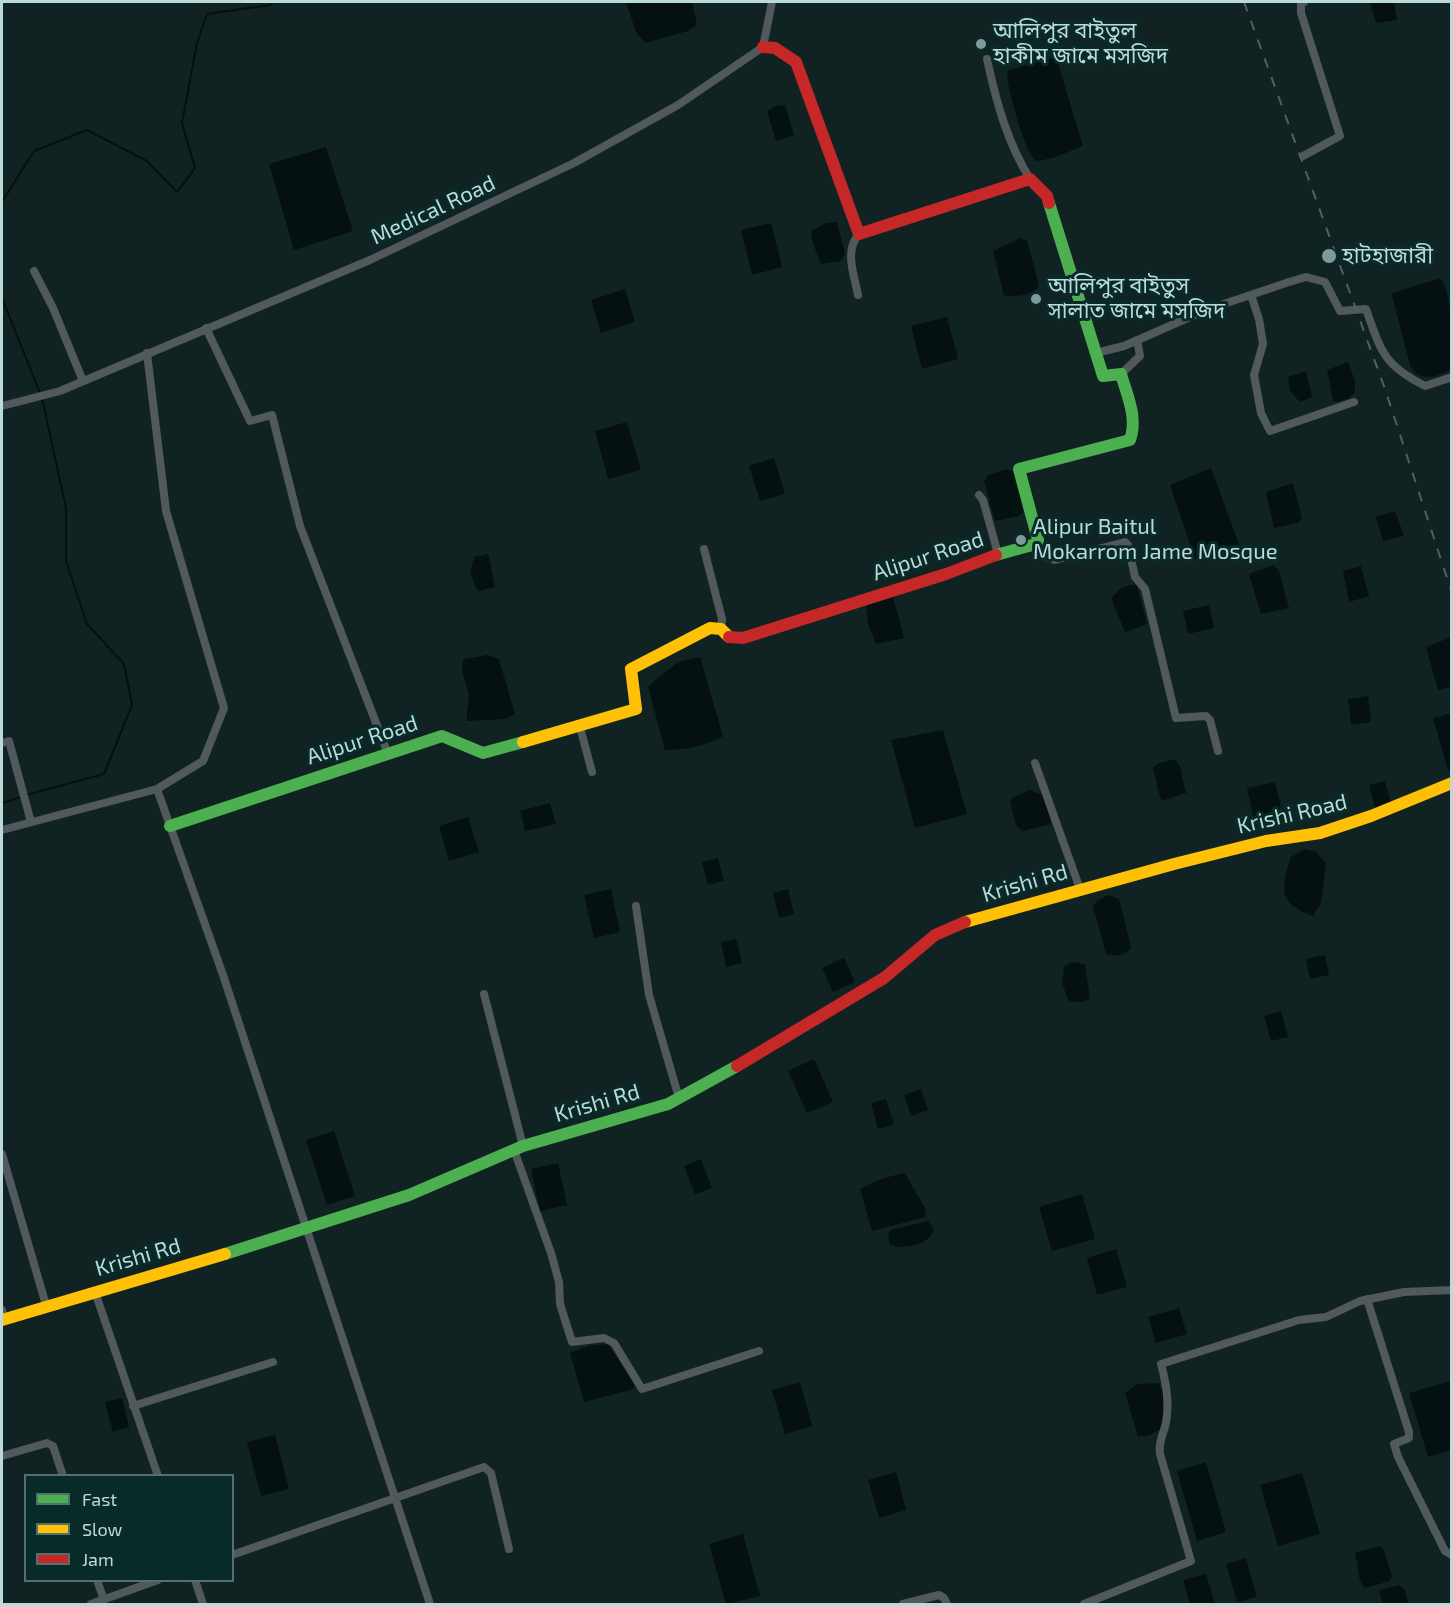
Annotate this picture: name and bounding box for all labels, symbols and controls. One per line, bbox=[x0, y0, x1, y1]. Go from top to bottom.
place label: আলিপুর বাইতুল হাকীম জামে মসজিদ bbox=[993, 18, 1168, 70]
marker: আলিপুর বাইতুল হাকীম জামে মসজিদ bbox=[974, 37, 988, 51]
street label: Medical Road bbox=[367, 170, 499, 250]
place label: হাটহাজারী bbox=[1342, 243, 1433, 269]
marker: হাটহাজারী bbox=[1320, 247, 1338, 265]
place label: আলিপুর বাইতুস সালাত জামে মসজিদ bbox=[1048, 273, 1225, 324]
marker: আলিপুর বাইতুস সালাত জামে মসজিদ bbox=[1029, 292, 1043, 306]
place label: Alipur Baitul Mokarrom Jame Mosque bbox=[1033, 514, 1278, 566]
street label: Alipur Road bbox=[869, 526, 987, 586]
marker: Alipur Baitul Mokarrom Jame Mosque bbox=[1014, 533, 1028, 547]
street label: Alipur Road bbox=[303, 710, 421, 770]
street label: Krishi Road bbox=[1234, 789, 1350, 839]
street label: Krishi Rd bbox=[979, 858, 1071, 908]
street label: Krishi Rd bbox=[551, 1078, 643, 1128]
street label: Krishi Rd bbox=[92, 1232, 184, 1282]
legend bbox=[24, 1474, 234, 1582]
text: Fast bbox=[82, 1488, 117, 1510]
text: Slow bbox=[82, 1518, 122, 1540]
text: Jam bbox=[82, 1548, 114, 1570]

